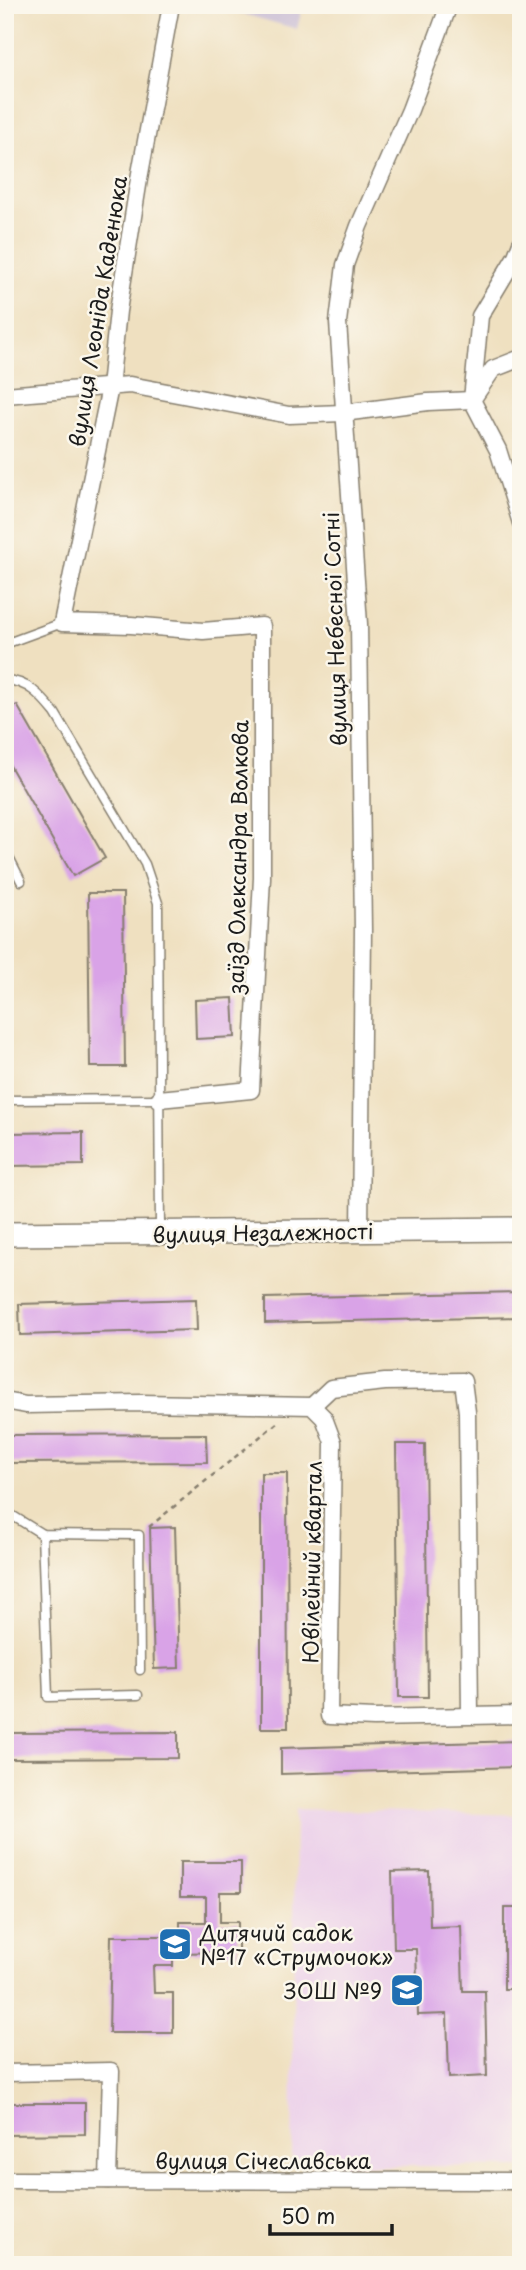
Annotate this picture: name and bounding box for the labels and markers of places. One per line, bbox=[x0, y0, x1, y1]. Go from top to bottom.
place label: Дитячий садок №17 «Струмочок» bbox=[199, 1916, 393, 1972]
school or university icon: Дитячий садок №17 «Струмочок» bbox=[156, 1925, 194, 1963]
school or university icon: ЗОШ №9 bbox=[388, 1971, 426, 2009]
place label: ЗОШ №9 bbox=[284, 1974, 382, 2006]

